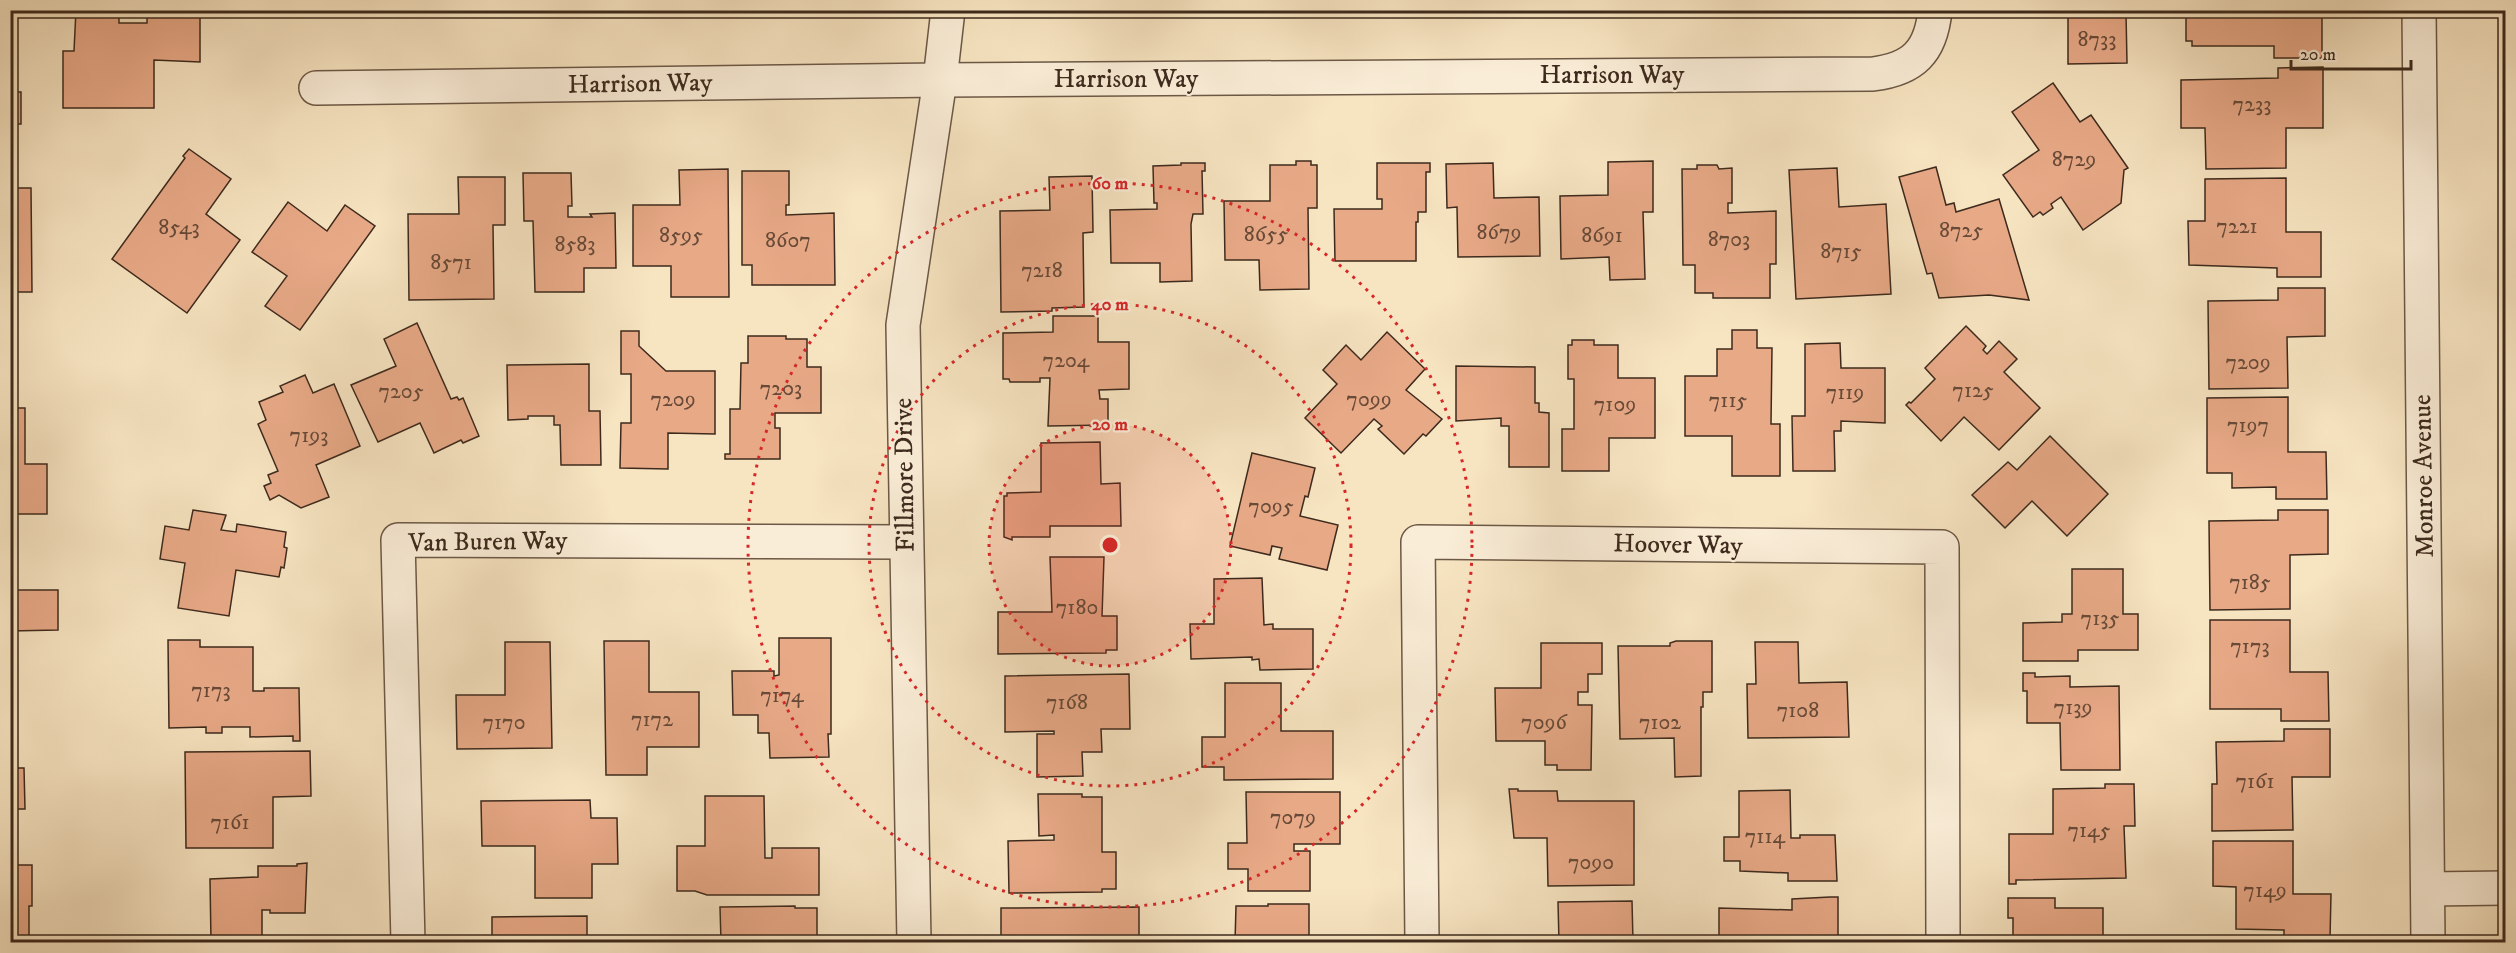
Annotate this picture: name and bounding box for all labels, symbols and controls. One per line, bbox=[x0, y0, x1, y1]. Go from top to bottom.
house number: 8733 bbox=[2077, 26, 2117, 53]
scale bar bbox=[2291, 33, 2411, 71]
text: 20 m bbox=[2300, 44, 2336, 66]
street label: Harrison Way bbox=[1540, 59, 1685, 92]
street label: Harrison Way bbox=[1054, 63, 1199, 96]
street label: Harrison Way bbox=[567, 66, 713, 102]
house number: 7233 bbox=[2233, 91, 2271, 118]
house number: 8729 bbox=[2052, 146, 2096, 173]
text: 60 m bbox=[1092, 173, 1129, 195]
house number: 7221 bbox=[2216, 213, 2258, 240]
house number: 8543 bbox=[158, 214, 200, 241]
house number: 8725 bbox=[1939, 217, 1983, 244]
house number: 8679 bbox=[1476, 219, 1522, 246]
house number: 8655 bbox=[1244, 221, 1288, 248]
house number: 8595 bbox=[659, 222, 703, 249]
house number: 8691 bbox=[1581, 222, 1623, 249]
house number: 8703 bbox=[1708, 226, 1750, 253]
house number: 8607 bbox=[765, 227, 811, 254]
house number: 8583 bbox=[554, 231, 596, 258]
house number: 8715 bbox=[1820, 238, 1862, 265]
house number: 8571 bbox=[430, 249, 472, 276]
house number: 7218 bbox=[1021, 257, 1063, 284]
text: 40 m bbox=[1090, 294, 1129, 316]
house number: 7204 bbox=[1043, 347, 1091, 374]
house number: 7209 bbox=[2225, 349, 2271, 376]
house number: 7203 bbox=[760, 375, 802, 402]
house number: 7125 bbox=[1952, 377, 1994, 404]
house number: 7205 bbox=[378, 378, 424, 405]
house number: 7119 bbox=[1826, 379, 1864, 406]
house number: 7209 bbox=[650, 386, 696, 413]
house number: 7099 bbox=[1346, 386, 1392, 413]
house number: 7115 bbox=[1709, 387, 1747, 414]
house number: 7109 bbox=[1594, 391, 1636, 418]
street label: Monroe Avenue bbox=[2406, 394, 2442, 558]
street label: Fillmore Drive bbox=[887, 398, 923, 552]
house number: 7197 bbox=[2227, 412, 2269, 439]
text: 20 m bbox=[1092, 414, 1128, 436]
house number: 7193 bbox=[290, 422, 328, 449]
house number: 7095 bbox=[1248, 493, 1294, 520]
street label: Van Buren Way bbox=[407, 524, 569, 560]
street label: Hoover Way bbox=[1613, 527, 1744, 563]
centre of rings bbox=[1100, 535, 1120, 555]
house number: 7185 bbox=[2229, 569, 2271, 596]
house number: 7180 bbox=[1056, 594, 1098, 621]
house number: 7135 bbox=[2081, 605, 2119, 632]
house number: 7173 bbox=[2230, 633, 2270, 660]
house number: 7173 bbox=[191, 677, 231, 704]
house number: 7174 bbox=[760, 682, 805, 709]
house number: 7168 bbox=[1046, 689, 1088, 716]
house number: 7139 bbox=[2054, 694, 2092, 721]
house number: 7108 bbox=[1777, 697, 1819, 724]
house number: 7172 bbox=[631, 706, 673, 733]
house number: 7170 bbox=[482, 709, 526, 736]
house number: 7096 bbox=[1521, 709, 1568, 736]
house number: 7102 bbox=[1639, 709, 1681, 736]
house number: 7161 bbox=[2235, 768, 2275, 795]
house number: 7079 bbox=[1270, 804, 1316, 831]
house number: 7161 bbox=[210, 809, 250, 836]
house number: 7145 bbox=[2067, 817, 2111, 844]
house number: 7114 bbox=[1745, 823, 1787, 850]
house number: 7090 bbox=[1568, 849, 1614, 876]
house number: 7149 bbox=[2243, 877, 2287, 904]

